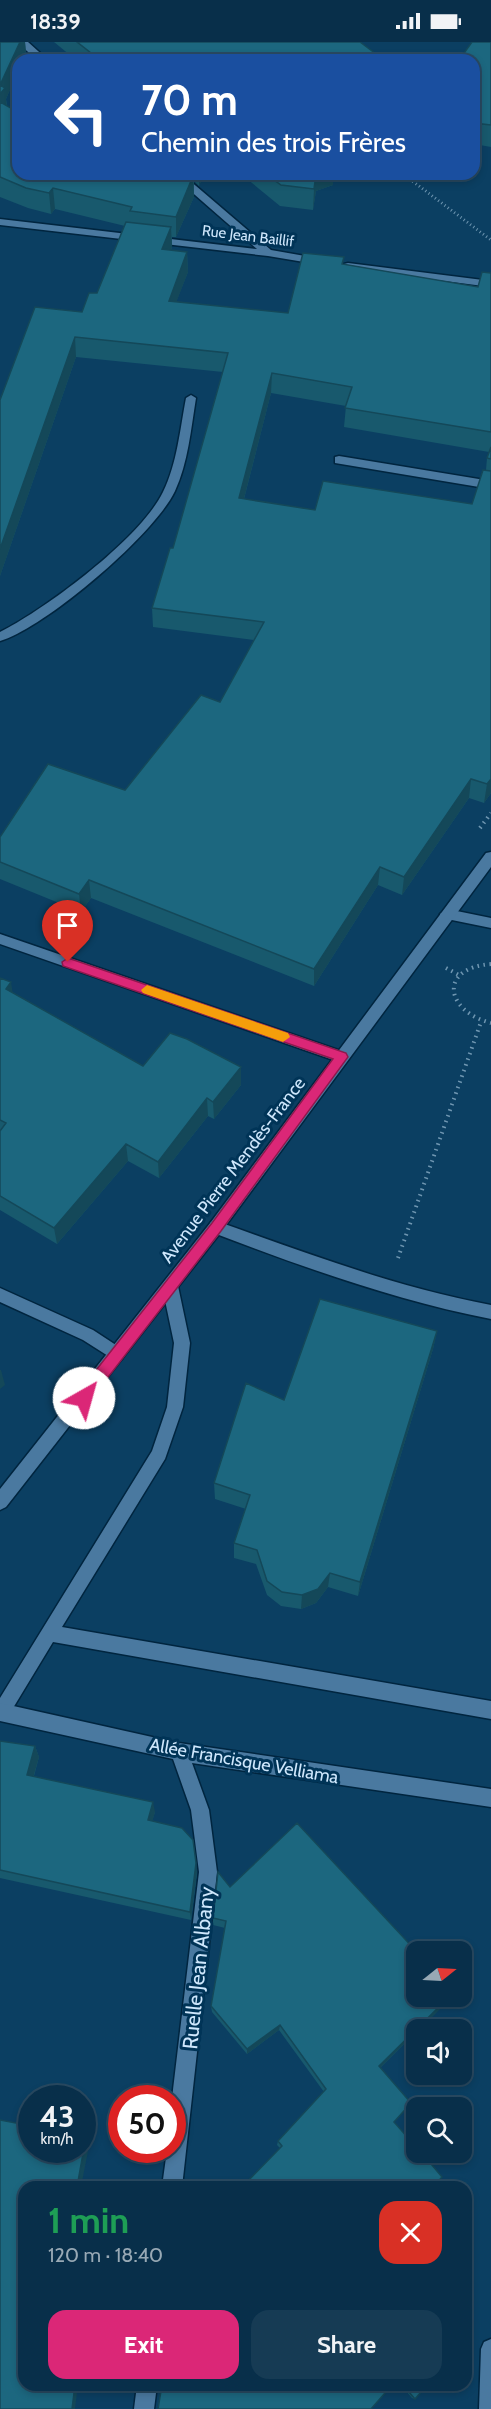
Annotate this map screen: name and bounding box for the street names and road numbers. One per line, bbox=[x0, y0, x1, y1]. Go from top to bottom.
street label: Rue Jean Baillif bbox=[201, 221, 295, 251]
street label: Avenue Pierre Mendès-France bbox=[156, 1073, 310, 1267]
street label: Allée Francisque Velliama bbox=[148, 1734, 340, 1789]
street label: Ruelle Jean Albany bbox=[177, 1885, 219, 2051]

